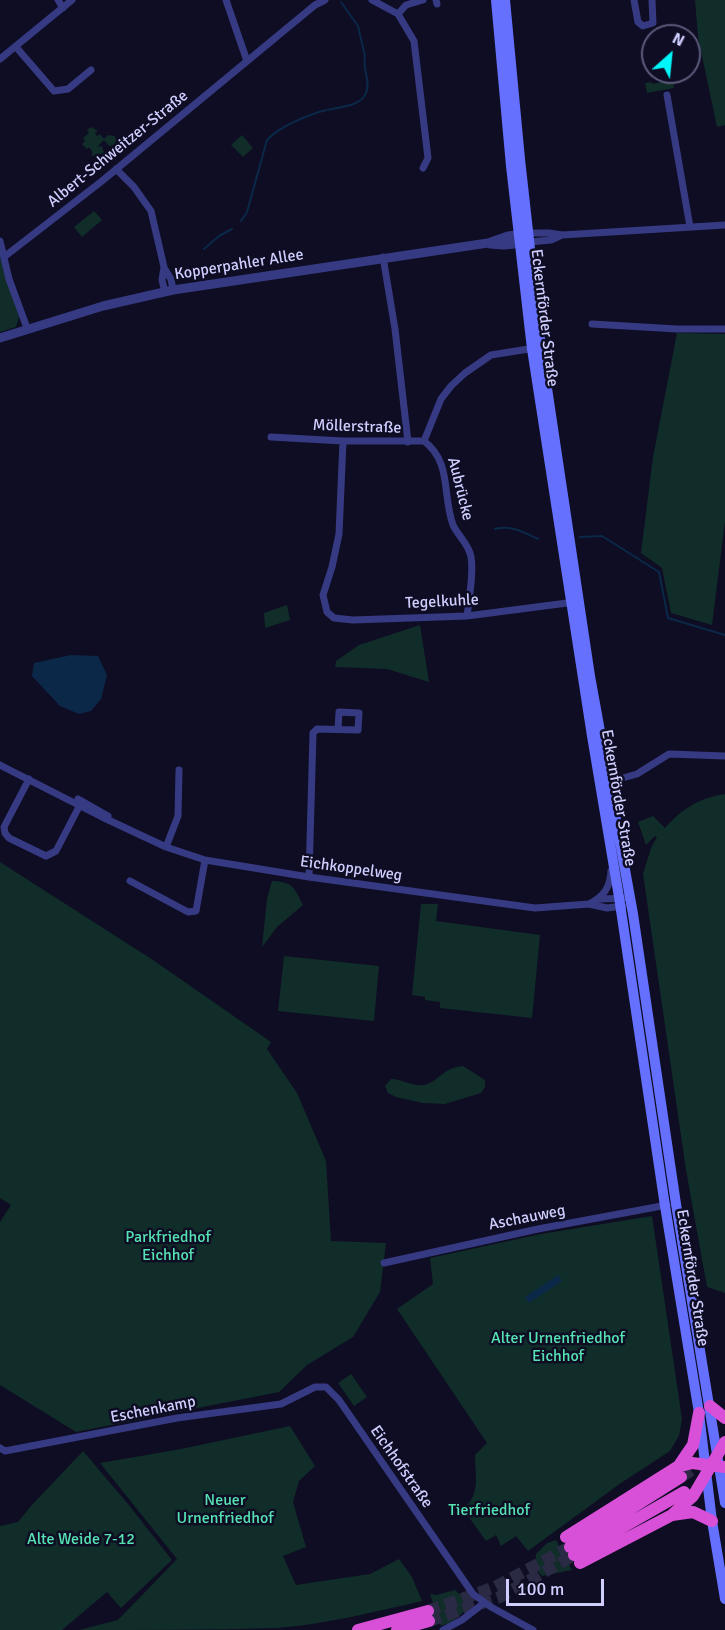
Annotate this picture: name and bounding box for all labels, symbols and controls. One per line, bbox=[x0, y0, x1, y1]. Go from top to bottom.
north arrow bbox=[641, 24, 701, 84]
text: N bbox=[669, 28, 688, 51]
street label: Albert-Schweitzer-Straße bbox=[44, 86, 192, 212]
street label: Kopperpahler Allee bbox=[173, 245, 305, 285]
street label: Eckernförder Straße bbox=[526, 248, 562, 388]
street label: Möllerstraße bbox=[312, 416, 402, 438]
street label: Aubrücke bbox=[443, 455, 477, 523]
street label: Tegelkuhle bbox=[405, 590, 479, 614]
street label: Eckernförder Straße bbox=[597, 728, 639, 868]
street label: Eichkoppelweg bbox=[299, 852, 403, 886]
street label: Aschauweg bbox=[487, 1201, 567, 1235]
street label: Eckernförder Straße bbox=[672, 1208, 712, 1348]
park label: Parkfriedhof Eichhof bbox=[125, 1228, 211, 1266]
park label: Alter Urnenfriedhof Eichhof bbox=[491, 1329, 625, 1367]
street label: Eschenkamp bbox=[109, 1392, 197, 1428]
street label: Eichhofstraße bbox=[365, 1422, 437, 1512]
park label: Neuer Urnenfriedhof bbox=[177, 1491, 273, 1529]
park label: Tierfriedhof bbox=[448, 1501, 530, 1521]
park label: Alte Weide 7-12 bbox=[27, 1530, 135, 1550]
scale bar bbox=[509, 1567, 606, 1605]
text: 100 m bbox=[517, 1578, 564, 1600]

